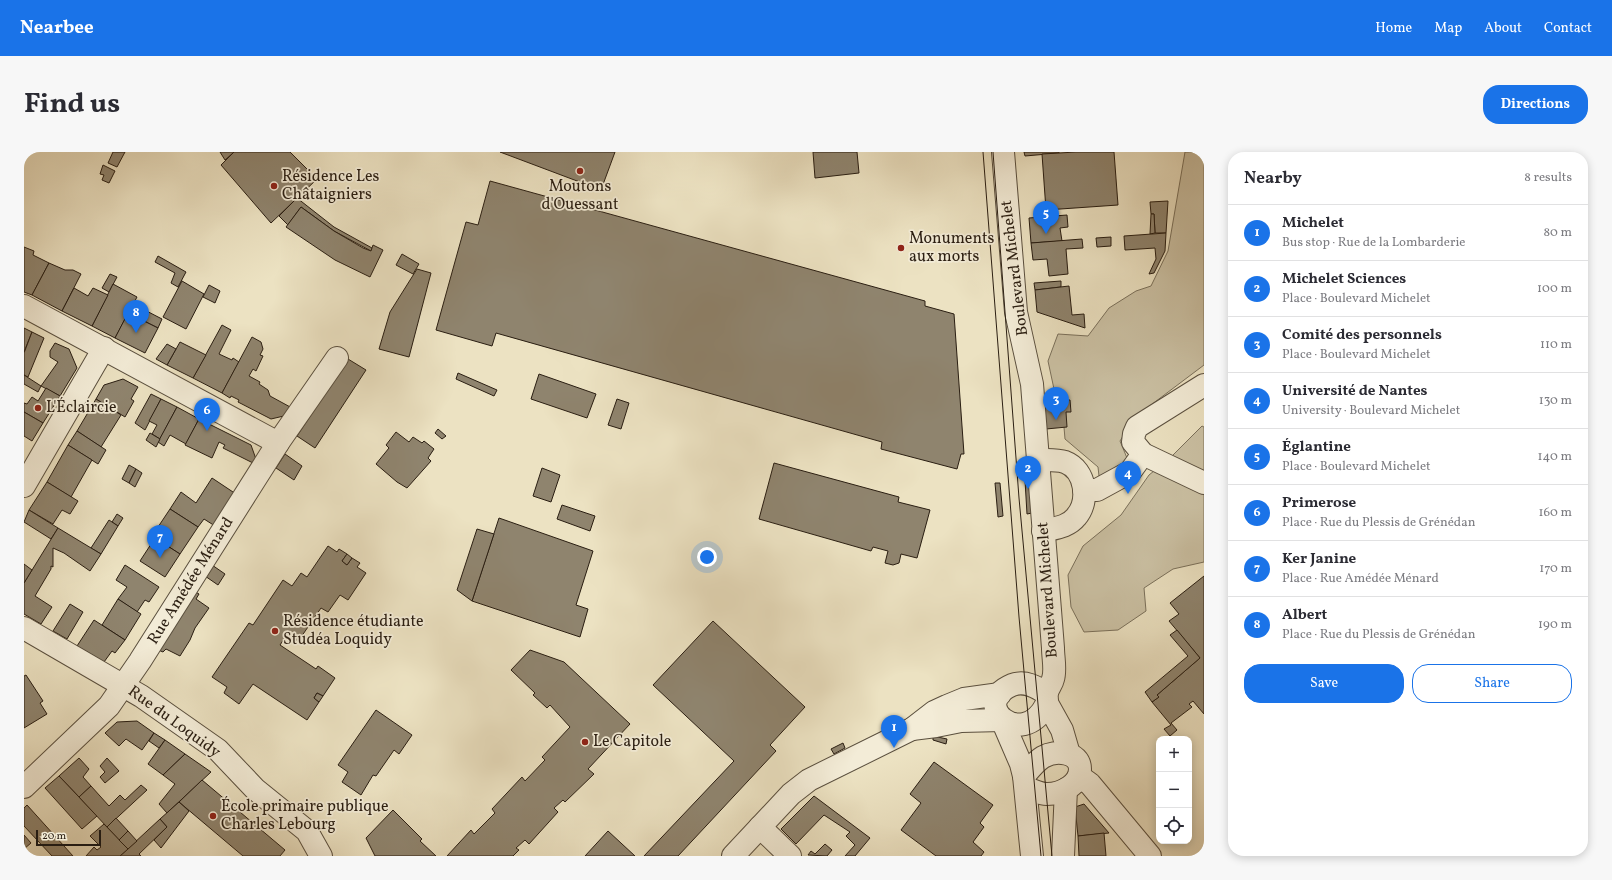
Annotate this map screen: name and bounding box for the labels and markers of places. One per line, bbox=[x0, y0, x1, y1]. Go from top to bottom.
place label: Résidence Les Châtaigniers bbox=[282, 166, 380, 206]
marker: Moutons d'Ouessant bbox=[575, 166, 585, 176]
place label: Moutons d'Ouessant bbox=[541, 176, 619, 216]
marker: Résidence Les Châtaigniers bbox=[269, 181, 279, 191]
pin: 5 bbox=[1033, 201, 1059, 234]
place label: Monuments aux morts bbox=[909, 228, 995, 268]
marker: Monuments aux morts bbox=[896, 243, 906, 253]
pin: 8 bbox=[123, 300, 149, 333]
pin: 3 bbox=[1043, 387, 1069, 420]
place label: L'Éclaircie bbox=[46, 397, 117, 419]
pin: 6 bbox=[194, 398, 220, 431]
marker: L'Éclaircie bbox=[33, 403, 43, 413]
pin: 2 bbox=[1015, 456, 1041, 489]
pin: 4 bbox=[1115, 461, 1141, 494]
pin: 7 bbox=[147, 525, 173, 558]
place label: Résidence étudiante Studéa Loquidy bbox=[283, 611, 424, 651]
marker: Résidence étudiante Studéa Loquidy bbox=[270, 626, 280, 636]
pin: 1 bbox=[881, 715, 907, 748]
place label: Le Capitole bbox=[593, 731, 671, 753]
marker: Le Capitole bbox=[580, 737, 590, 747]
place label: École primaire publique Charles Lebourg bbox=[221, 796, 389, 836]
marker: École primaire publique Charles Lebourg bbox=[208, 811, 218, 821]

